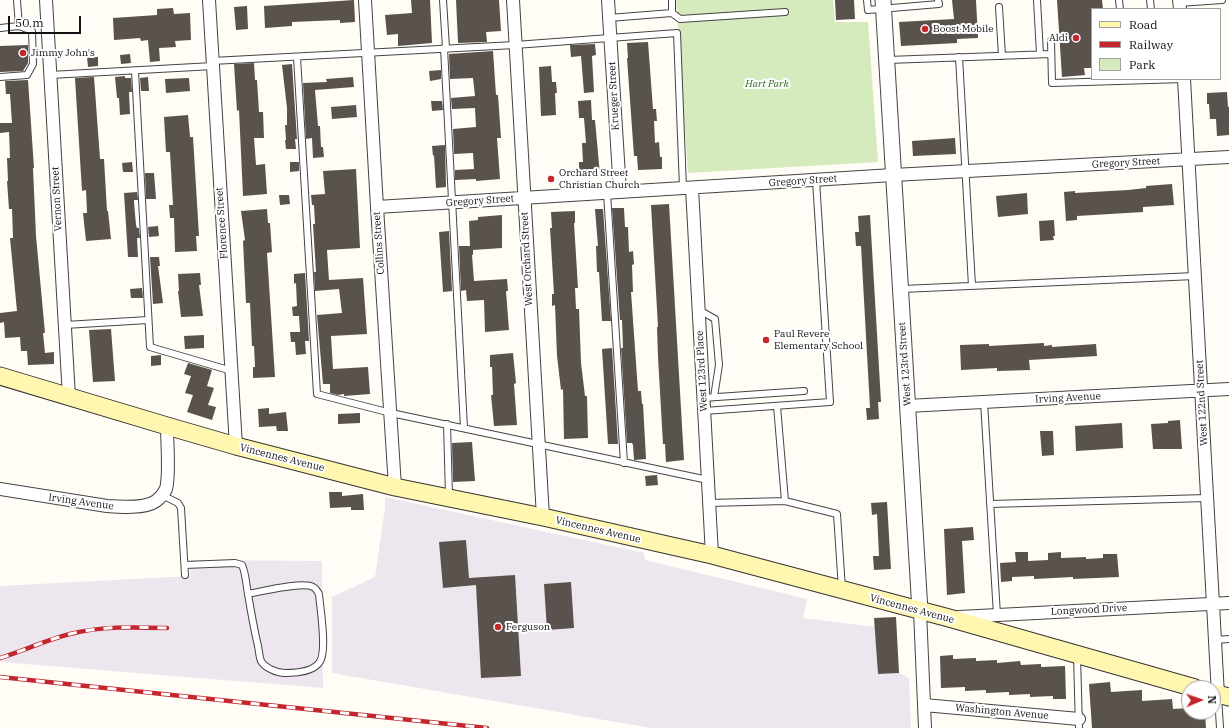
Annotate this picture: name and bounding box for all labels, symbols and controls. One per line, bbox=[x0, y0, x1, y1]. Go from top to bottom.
scale bar bbox=[10, 8, 83, 34]
legend bbox=[1091, 8, 1221, 80]
text: 50 m bbox=[15, 15, 44, 30]
text: Road bbox=[1129, 17, 1158, 32]
place label: Boost Mobile bbox=[933, 23, 994, 35]
marker: Boost Mobile bbox=[920, 24, 930, 34]
place label: Aldi bbox=[1049, 32, 1068, 44]
marker: Aldi bbox=[1071, 33, 1081, 43]
text: Railway bbox=[1129, 37, 1173, 52]
place label: Jimmy John's bbox=[31, 47, 95, 59]
marker: Jimmy John's bbox=[18, 48, 28, 58]
text: Park bbox=[1129, 57, 1155, 72]
street label: Krueger Street bbox=[606, 61, 622, 131]
park label: Hart Park bbox=[745, 78, 789, 90]
street label: Gregory Street bbox=[1091, 155, 1161, 171]
street label: Vernon Street bbox=[49, 166, 65, 232]
place label: Orchard Street Christian Church bbox=[559, 167, 640, 190]
street label: Gregory Street bbox=[768, 173, 838, 189]
marker: Orchard Street Christian Church bbox=[546, 174, 556, 184]
street label: Florence Street bbox=[214, 187, 230, 259]
street label: Gregory Street bbox=[445, 193, 515, 209]
street label: Collins Street bbox=[371, 211, 387, 275]
street label: West Orchard Street bbox=[519, 211, 535, 307]
street label: West 123rd Street bbox=[896, 322, 914, 406]
place label: Paul Revere Elementary School bbox=[774, 328, 863, 352]
street label: West 123rd Place bbox=[694, 330, 710, 412]
marker: Paul Revere Elementary School bbox=[761, 335, 771, 345]
street label: West 122nd Street bbox=[1194, 360, 1210, 446]
street label: Irving Avenue bbox=[1035, 390, 1101, 406]
street label: Vincennes Avenue bbox=[238, 442, 326, 474]
street label: Irving Avenue bbox=[47, 491, 115, 513]
street label: Vincennes Avenue bbox=[554, 514, 642, 546]
street label: Vincennes Avenue bbox=[868, 592, 956, 626]
street label: Longwood Drive bbox=[1051, 602, 1127, 618]
place label: Ferguson bbox=[506, 621, 550, 633]
marker: Ferguson bbox=[493, 622, 503, 632]
north arrow bbox=[1181, 680, 1221, 720]
text: N bbox=[1205, 695, 1219, 704]
street label: Washington Avenue bbox=[955, 702, 1049, 722]

